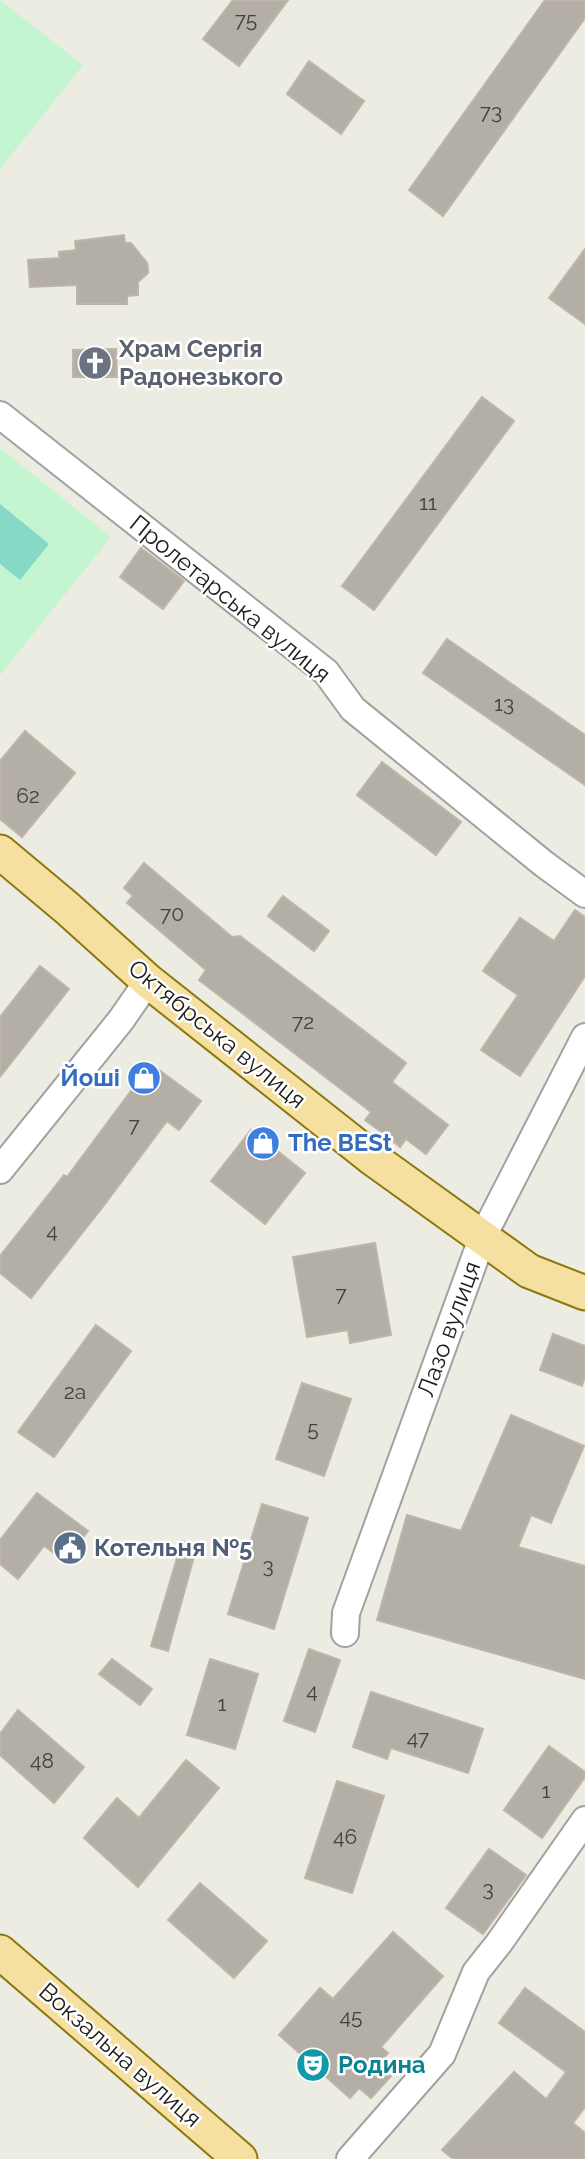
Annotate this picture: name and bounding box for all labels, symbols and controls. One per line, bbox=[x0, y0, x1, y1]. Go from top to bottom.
house number: 75 bbox=[235, 7, 257, 32]
house number: 73 bbox=[480, 99, 502, 124]
place label: Храм Сергія Радонезького bbox=[118, 334, 283, 391]
church icon: Храм Сергія Радонезького bbox=[76, 344, 114, 382]
house number: 11 bbox=[419, 490, 437, 515]
street label: Пролетарська вулиця bbox=[124, 509, 337, 688]
house number: 13 bbox=[494, 691, 514, 716]
house number: 62 bbox=[16, 783, 40, 808]
house number: 70 bbox=[160, 901, 184, 926]
street label: Октябрська вулиця bbox=[123, 953, 312, 1114]
house number: 72 bbox=[292, 1009, 314, 1034]
shop icon: Йоші bbox=[125, 1059, 163, 1097]
place label: Йоші bbox=[60, 1063, 120, 1092]
house number: 7 bbox=[128, 1112, 140, 1137]
shop icon: The BESt bbox=[244, 1124, 282, 1162]
place label: The BESt bbox=[288, 1128, 392, 1157]
house number: 4 bbox=[46, 1218, 58, 1243]
street label: Лазо вулиця bbox=[411, 1257, 486, 1401]
house number: 7 bbox=[335, 1281, 347, 1306]
house number: 2а bbox=[64, 1379, 86, 1404]
house number: 5 bbox=[307, 1416, 319, 1441]
public building icon: Котельня №5 bbox=[51, 1529, 89, 1567]
place label: Котельня №5 bbox=[94, 1533, 252, 1562]
house number: 3 bbox=[262, 1553, 274, 1578]
house number: 4 bbox=[306, 1678, 318, 1703]
house number: 1 bbox=[218, 1691, 227, 1716]
house number: 47 bbox=[407, 1725, 430, 1750]
house number: 48 bbox=[30, 1748, 54, 1773]
house number: 1 bbox=[542, 1778, 551, 1803]
house number: 46 bbox=[333, 1824, 357, 1849]
house number: 3 bbox=[482, 1876, 494, 1901]
street label: Вокзальна вулиця bbox=[33, 1976, 207, 2133]
house number: 45 bbox=[340, 2004, 362, 2029]
theatre icon: Родина bbox=[294, 2046, 332, 2084]
place label: Родина bbox=[338, 2050, 426, 2079]

